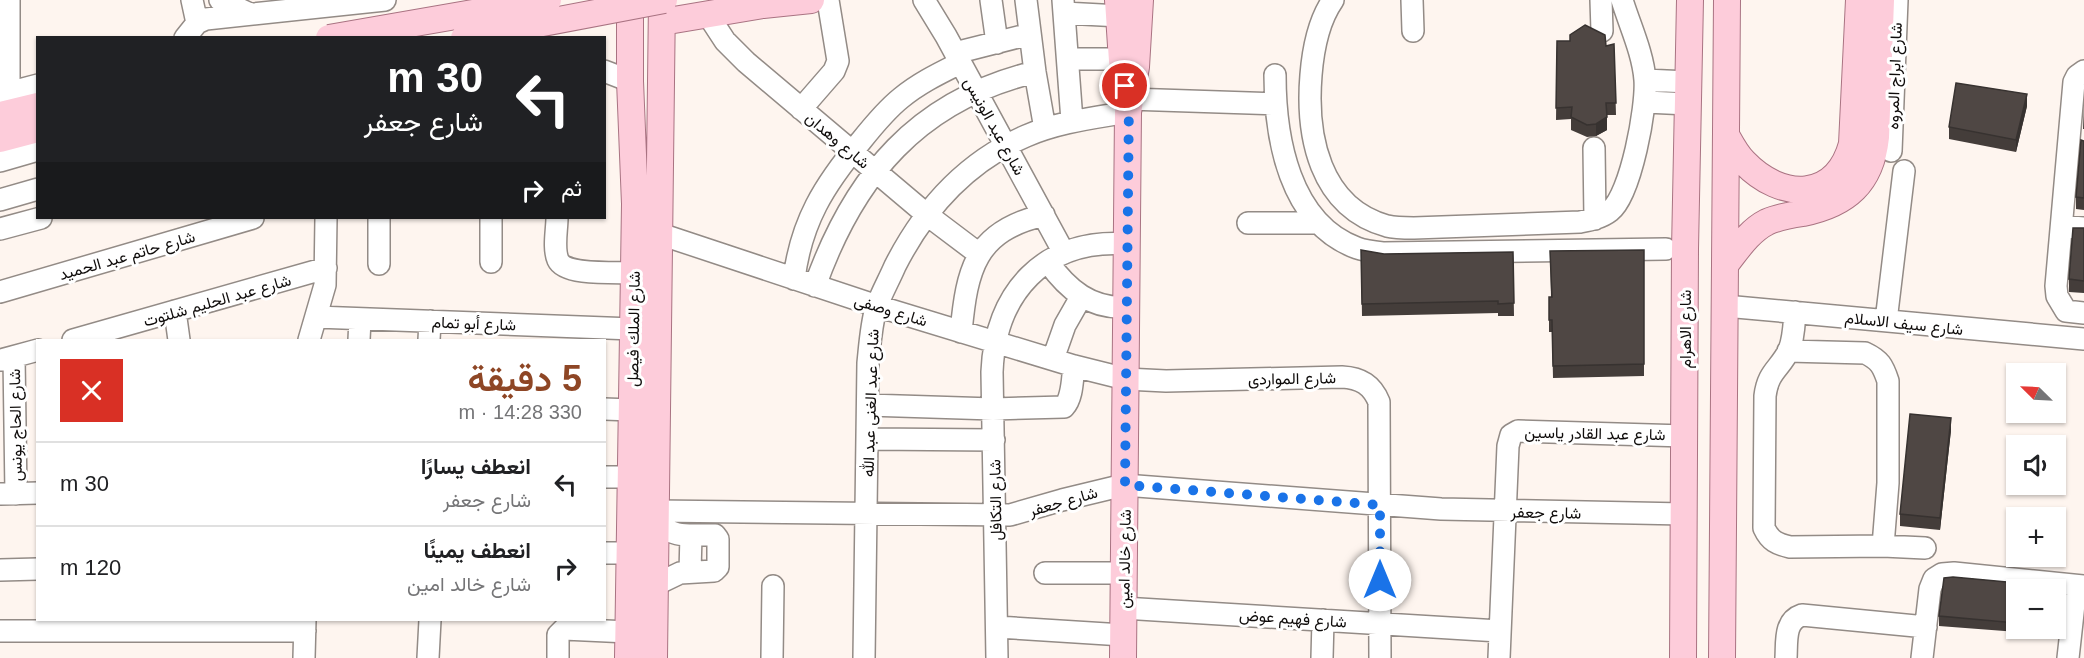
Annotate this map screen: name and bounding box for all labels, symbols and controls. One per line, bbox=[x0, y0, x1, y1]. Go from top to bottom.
street label: شارع ابراج المروه bbox=[1884, 22, 1908, 130]
text: 30 m bbox=[387, 54, 483, 101]
icon: left bbox=[504, 60, 582, 138]
pin bbox=[1099, 60, 1150, 111]
icon: arrive bbox=[1108, 69, 1141, 102]
street label: شارع عبد الونيس bbox=[958, 74, 1028, 180]
text: شارع جعفر bbox=[364, 107, 483, 137]
street label: شارع وهدان bbox=[800, 109, 873, 174]
icon: right bbox=[516, 174, 549, 207]
text: ثم bbox=[561, 176, 582, 201]
street label: شارع حاتم عبد الحميد bbox=[57, 228, 198, 286]
street label: شارع عبد الحليم شلتوت bbox=[141, 271, 294, 333]
street label: شارع الملك فيصل bbox=[624, 271, 646, 387]
street label: شارع الاهرام bbox=[1677, 290, 1697, 368]
street label: شارع وصفى bbox=[851, 291, 929, 333]
street label: شارع سيف الاسلام bbox=[1844, 309, 1964, 341]
street label: شارع أبو تمام bbox=[431, 314, 516, 336]
street label: شارع عبد الغنى عبد الله bbox=[858, 329, 885, 477]
text: 5 دقيقة bbox=[467, 358, 582, 399]
button: close bbox=[60, 359, 123, 422]
north arrow bbox=[2006, 363, 2066, 423]
map controls bbox=[2006, 363, 2066, 639]
street label: شارع الحاج يونس bbox=[6, 369, 28, 481]
street label: شارع المواردى bbox=[1248, 369, 1336, 391]
text: 330 m · 14:28 bbox=[459, 401, 582, 423]
street label: شارع عبد القادر ياسين bbox=[1524, 424, 1666, 446]
button: sound bbox=[2006, 435, 2066, 495]
text: انعطف يسارًا bbox=[421, 454, 531, 479]
street label: شارع التكافل bbox=[986, 459, 1008, 541]
icon: left bbox=[549, 468, 582, 501]
text: 30 m bbox=[60, 471, 109, 496]
street label: شارع جعفر bbox=[1026, 484, 1100, 523]
text: شارع جعفر bbox=[443, 489, 531, 511]
street label: شارع جعفر bbox=[1509, 503, 1581, 525]
button: + bbox=[2006, 507, 2066, 567]
street label: شارع خالد امين bbox=[1115, 509, 1137, 609]
text: انعطف يمينًا bbox=[423, 538, 531, 563]
position arrow bbox=[1348, 548, 1412, 612]
icon: right bbox=[549, 552, 582, 585]
text: 120 m bbox=[60, 555, 121, 580]
text: شارع خالد امين bbox=[407, 573, 531, 595]
button: − bbox=[2006, 579, 2066, 639]
street label: شارع فهيم عوض bbox=[1238, 606, 1347, 634]

